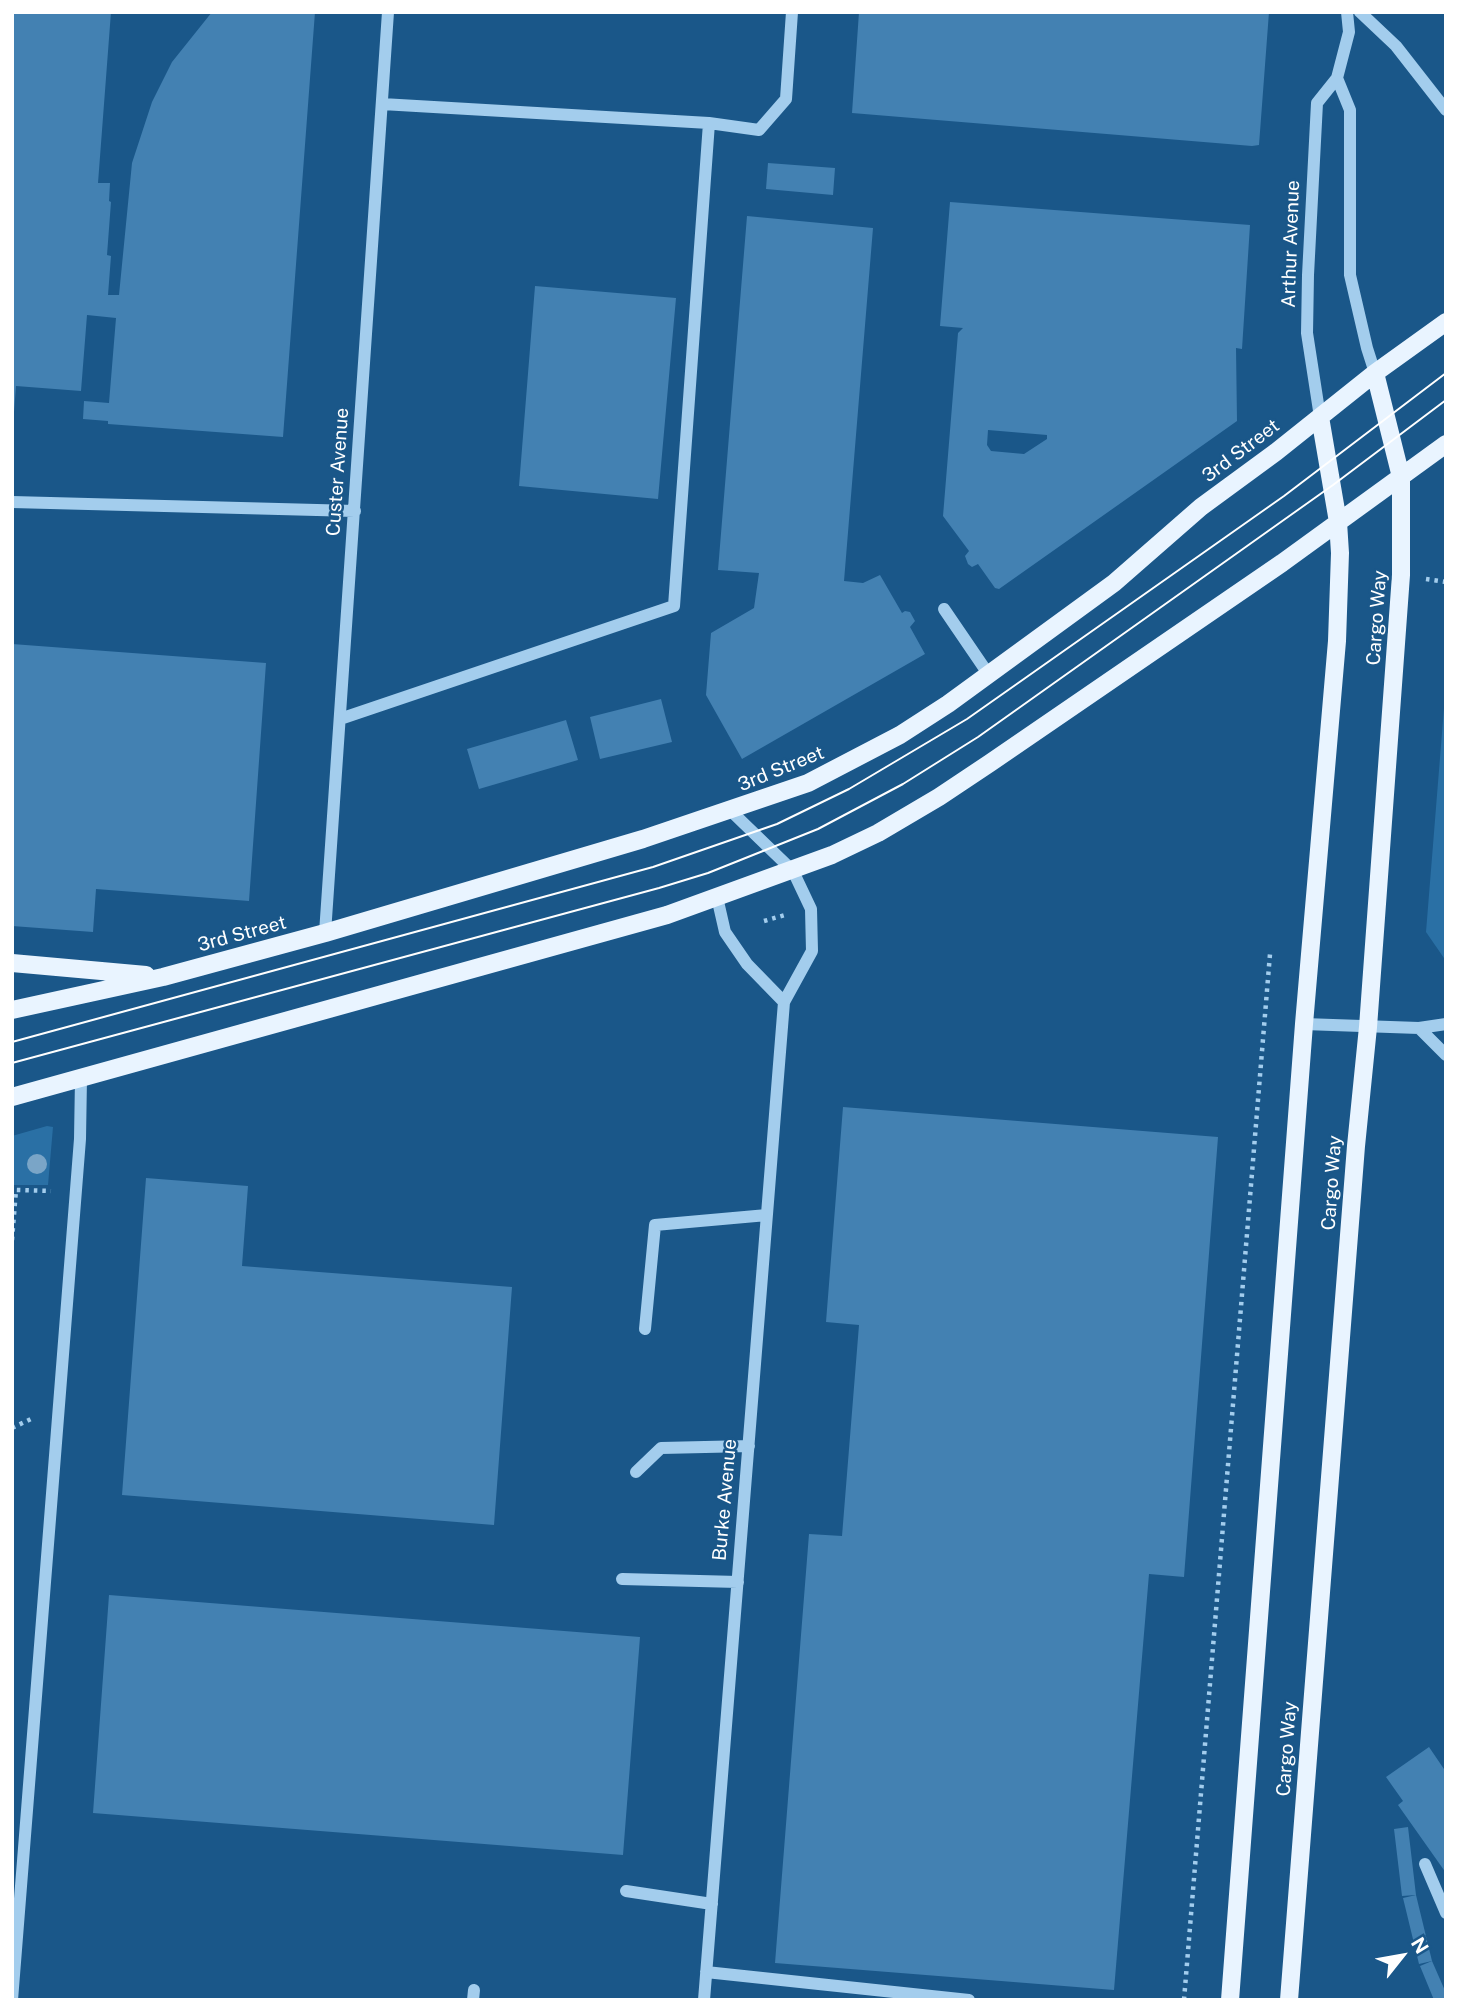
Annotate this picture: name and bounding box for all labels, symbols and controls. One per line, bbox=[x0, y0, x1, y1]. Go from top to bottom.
street label: Arthur Avenue bbox=[1277, 180, 1305, 308]
street label: Custer Avenue bbox=[322, 407, 354, 537]
street label: 3rd Street bbox=[1198, 415, 1284, 487]
street label: Cargo Way bbox=[1362, 570, 1392, 666]
street label: 3rd Street bbox=[735, 741, 827, 797]
street label: 3rd Street bbox=[195, 911, 289, 957]
street label: Cargo Way bbox=[1317, 1135, 1347, 1231]
street label: Burke Avenue bbox=[708, 1438, 742, 1562]
street label: Cargo Way bbox=[1272, 1701, 1302, 1797]
north arrow bbox=[1367, 1921, 1437, 1991]
text: N bbox=[1407, 1933, 1433, 1957]

